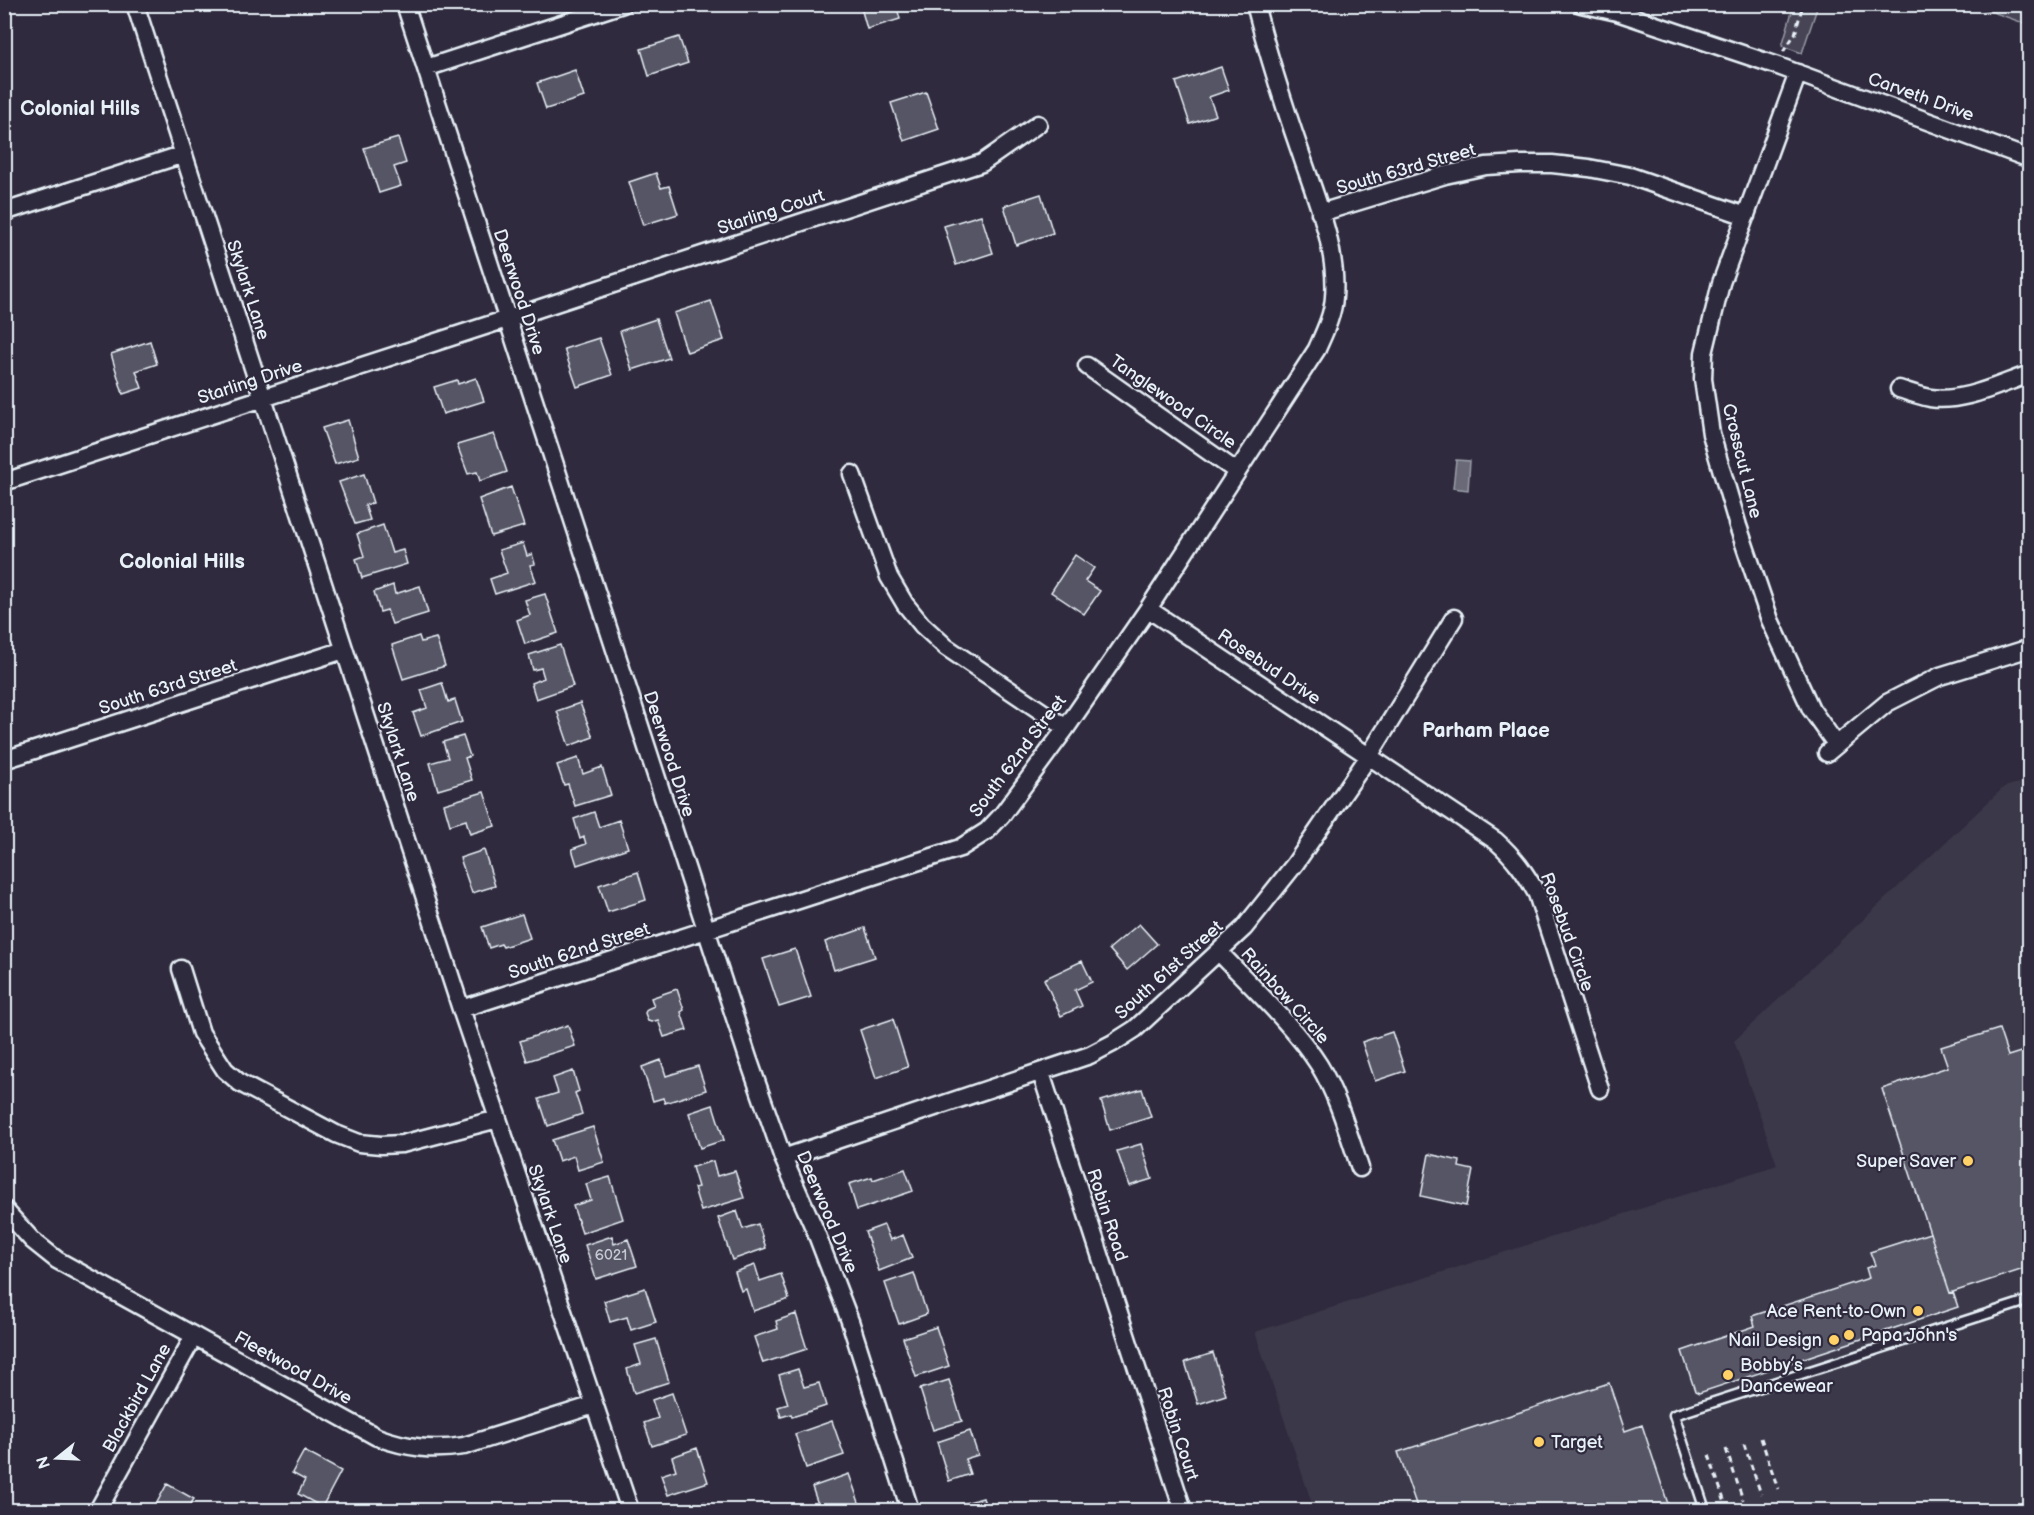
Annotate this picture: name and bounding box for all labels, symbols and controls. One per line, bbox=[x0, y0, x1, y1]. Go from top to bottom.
street label: Carveth Drive bbox=[1865, 68, 1977, 126]
district label: Colonial Hills bbox=[20, 97, 140, 121]
street label: South 63rd Street bbox=[1334, 139, 1478, 199]
street label: Starling Court bbox=[715, 185, 828, 239]
street label: Deerwood Drive bbox=[489, 227, 549, 358]
street label: Skylark Lane bbox=[222, 238, 274, 343]
street label: Tanglewood Circle bbox=[1106, 351, 1240, 454]
street label: Starling Drive bbox=[195, 355, 305, 409]
street label: Crosscut Lane bbox=[1718, 401, 1767, 521]
district label: Colonial Hills bbox=[119, 549, 245, 574]
street label: Rosebud Drive bbox=[1213, 625, 1325, 709]
street label: South 63rd Street bbox=[96, 655, 240, 719]
street label: Deerwood Drive bbox=[639, 689, 699, 820]
street label: South 62nd Street bbox=[965, 690, 1071, 821]
street label: Skylark Lane bbox=[372, 700, 424, 805]
district label: Parham Place bbox=[1422, 719, 1550, 743]
street label: Rosebud Circle bbox=[1536, 870, 1598, 995]
street label: South 61st Street bbox=[1111, 916, 1228, 1024]
street label: South 62nd Street bbox=[506, 918, 653, 984]
street label: Rainbow Circle bbox=[1236, 944, 1334, 1049]
street label: Deerwood Drive bbox=[792, 1148, 862, 1277]
place label: Super Saver bbox=[1856, 1151, 1956, 1172]
marker: Super Saver bbox=[1961, 1154, 1975, 1168]
street label: Skylark Lane bbox=[523, 1162, 577, 1267]
street label: Robin Road bbox=[1082, 1166, 1132, 1264]
house number: 6021 bbox=[595, 1246, 627, 1265]
place label: Ace Rent-to-Own bbox=[1767, 1301, 1906, 1322]
marker: Ace Rent-to-Own bbox=[1911, 1304, 1925, 1318]
place label: Papa John's bbox=[1861, 1325, 1957, 1346]
street label: Fleetwood Drive bbox=[230, 1327, 356, 1409]
marker: Papa John's bbox=[1842, 1328, 1856, 1342]
place label: Nail Design bbox=[1728, 1330, 1822, 1351]
marker: Nail Design bbox=[1827, 1333, 1841, 1347]
street label: Blackbird Lane bbox=[98, 1340, 176, 1456]
place label: Bobby’s Dancewear bbox=[1740, 1355, 1833, 1397]
marker: Bobby’s Dancewear bbox=[1721, 1368, 1735, 1382]
street label: Robin Court bbox=[1153, 1384, 1203, 1484]
north arrow bbox=[27, 1428, 87, 1488]
place label: Target bbox=[1551, 1432, 1603, 1453]
marker: Target bbox=[1532, 1435, 1546, 1449]
text: N bbox=[33, 1454, 55, 1471]

